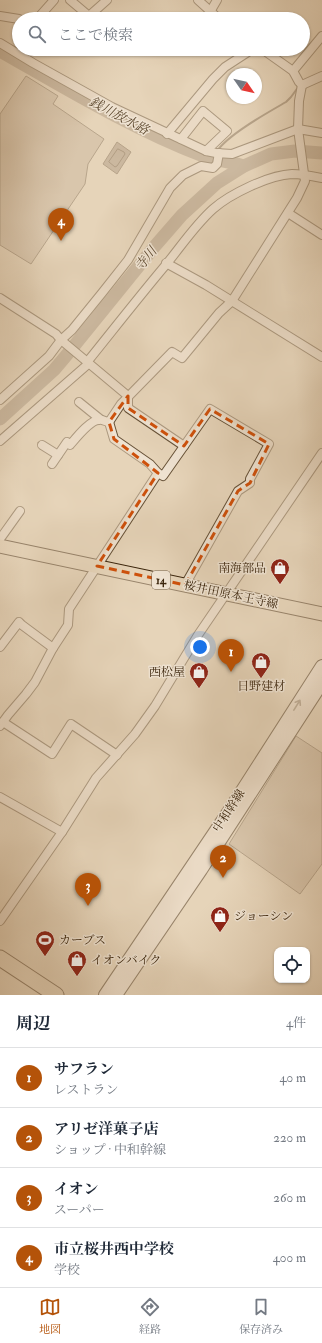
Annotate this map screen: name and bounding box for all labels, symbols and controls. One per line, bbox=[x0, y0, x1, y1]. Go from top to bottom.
search box bbox=[12, 12, 310, 56]
icon: search bbox=[26, 23, 48, 45]
text: ここで検索 bbox=[58, 26, 133, 45]
north arrow bbox=[226, 68, 262, 104]
water label: 銭川放水路 bbox=[87, 94, 152, 139]
pin: 4 bbox=[48, 208, 74, 241]
water label: 寺川 bbox=[132, 242, 162, 274]
shop icon: 南海部品 bbox=[269, 557, 291, 585]
place label: 南海部品 bbox=[218, 561, 266, 576]
road number: 14 bbox=[152, 571, 170, 589]
street label: 桜井田原本王寺線 bbox=[182, 578, 280, 612]
your location bbox=[190, 637, 210, 657]
pin: 1 bbox=[218, 639, 244, 672]
shop icon: 日野建材 bbox=[250, 651, 272, 679]
shop icon: 西松屋 bbox=[188, 661, 210, 689]
place label: 西松屋 bbox=[149, 665, 185, 680]
place label: 日野建材 bbox=[237, 679, 285, 694]
one-way arrow bbox=[292, 700, 301, 711]
street label: 中和幹線 bbox=[210, 787, 248, 835]
pin: 2 bbox=[210, 845, 236, 878]
pin: 3 bbox=[75, 873, 101, 906]
shop icon: ジョーシン bbox=[209, 905, 231, 933]
place label: ジョーシン bbox=[234, 909, 293, 924]
sports icon: カーブス bbox=[34, 929, 56, 957]
place label: カーブス bbox=[59, 933, 106, 948]
map controls bbox=[274, 947, 310, 983]
button: locate bbox=[274, 947, 310, 983]
shop icon: イオンバイク bbox=[66, 949, 88, 977]
place label: イオンバイク bbox=[91, 953, 162, 968]
text: 周辺 bbox=[16, 1013, 50, 1034]
text: 4件 bbox=[286, 1015, 306, 1031]
text: サフラン bbox=[54, 1060, 114, 1079]
text: 1 bbox=[27, 1070, 31, 1086]
text: 40 m bbox=[280, 1070, 306, 1086]
text: レストラン bbox=[54, 1082, 119, 1098]
text: アリゼ洋菓子店 bbox=[54, 1120, 158, 1139]
text: 2 bbox=[26, 1130, 32, 1146]
text: 220 m bbox=[273, 1130, 306, 1146]
text: ショップ · 中和幹線 bbox=[54, 1142, 166, 1158]
text: イオン bbox=[54, 1180, 99, 1199]
text: 3 bbox=[27, 1190, 32, 1206]
text: 260 m bbox=[273, 1190, 306, 1206]
text: スーパー bbox=[54, 1202, 105, 1218]
text: 市立桜井西中学校 bbox=[54, 1240, 174, 1259]
text: 4 bbox=[25, 1250, 33, 1266]
text: 400 m bbox=[273, 1250, 306, 1266]
text: 学校 bbox=[54, 1262, 80, 1278]
tab: 地図 bbox=[39, 1296, 61, 1336]
tab: 経路 bbox=[139, 1296, 161, 1336]
tab: 保存済み bbox=[239, 1296, 283, 1336]

